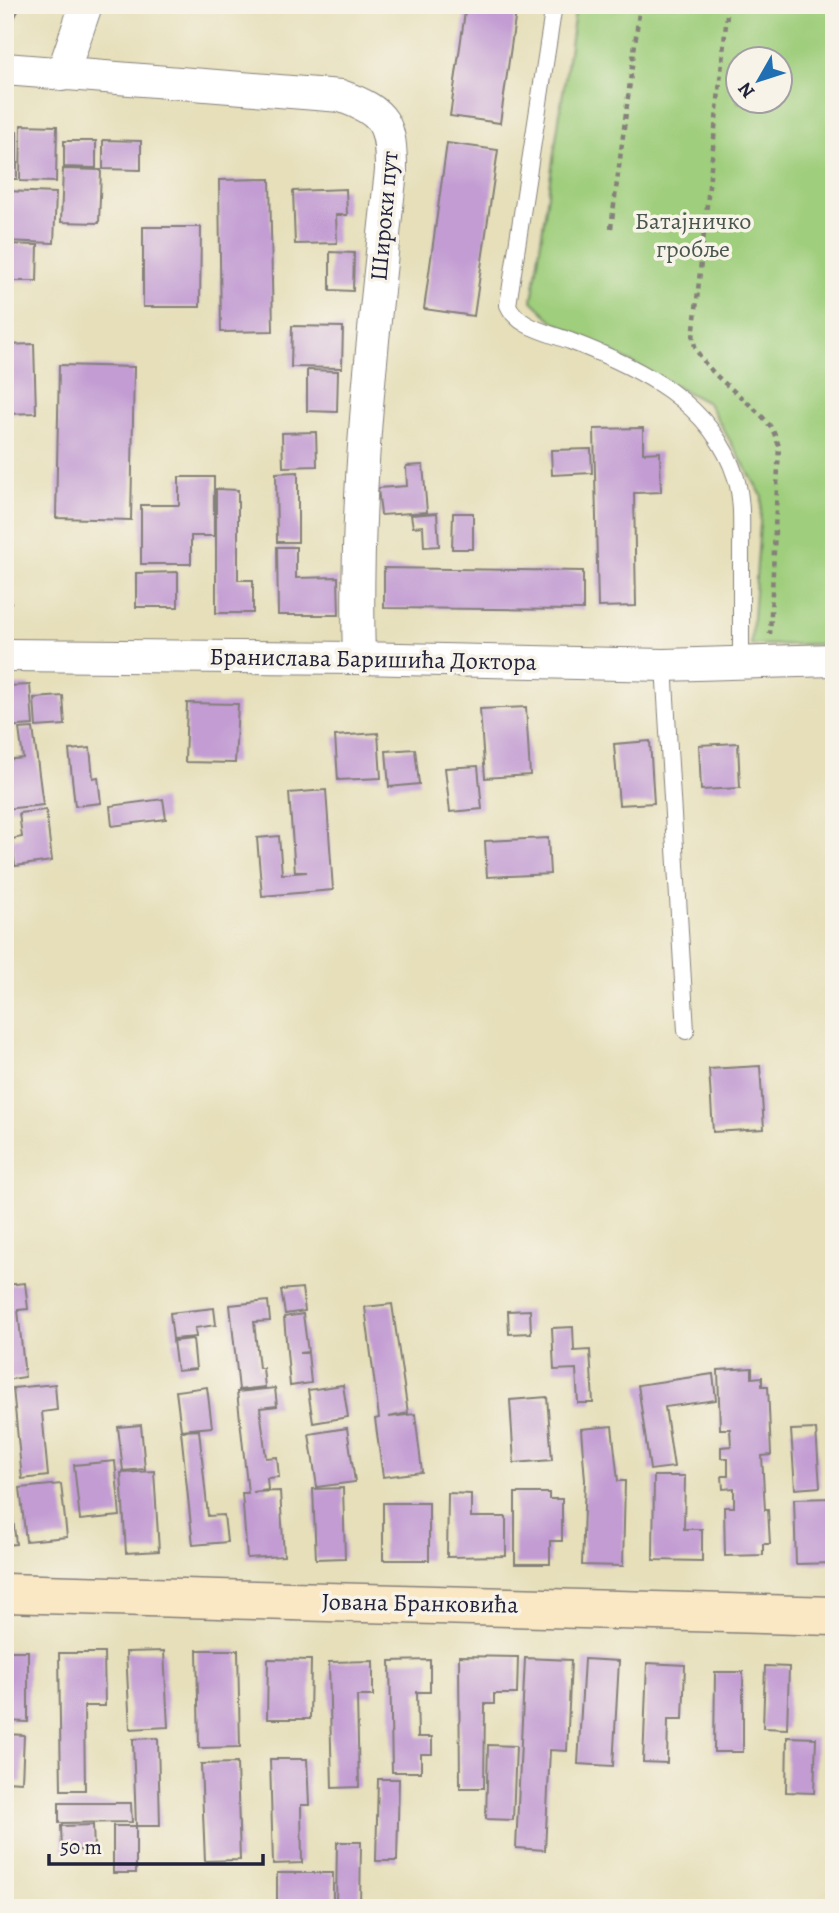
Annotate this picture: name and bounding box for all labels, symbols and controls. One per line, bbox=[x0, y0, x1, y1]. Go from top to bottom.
north arrow bbox=[724, 46, 794, 116]
text: N bbox=[732, 76, 761, 104]
street label: Широки пут bbox=[362, 149, 406, 282]
park label: Батајничко гробље bbox=[635, 205, 751, 265]
street label: Бранислава Баришића Доктора bbox=[209, 640, 537, 678]
street label: Јована Бранковића bbox=[321, 1585, 519, 1621]
scale bar bbox=[49, 1822, 262, 1866]
text: 50 m bbox=[60, 1833, 102, 1861]

